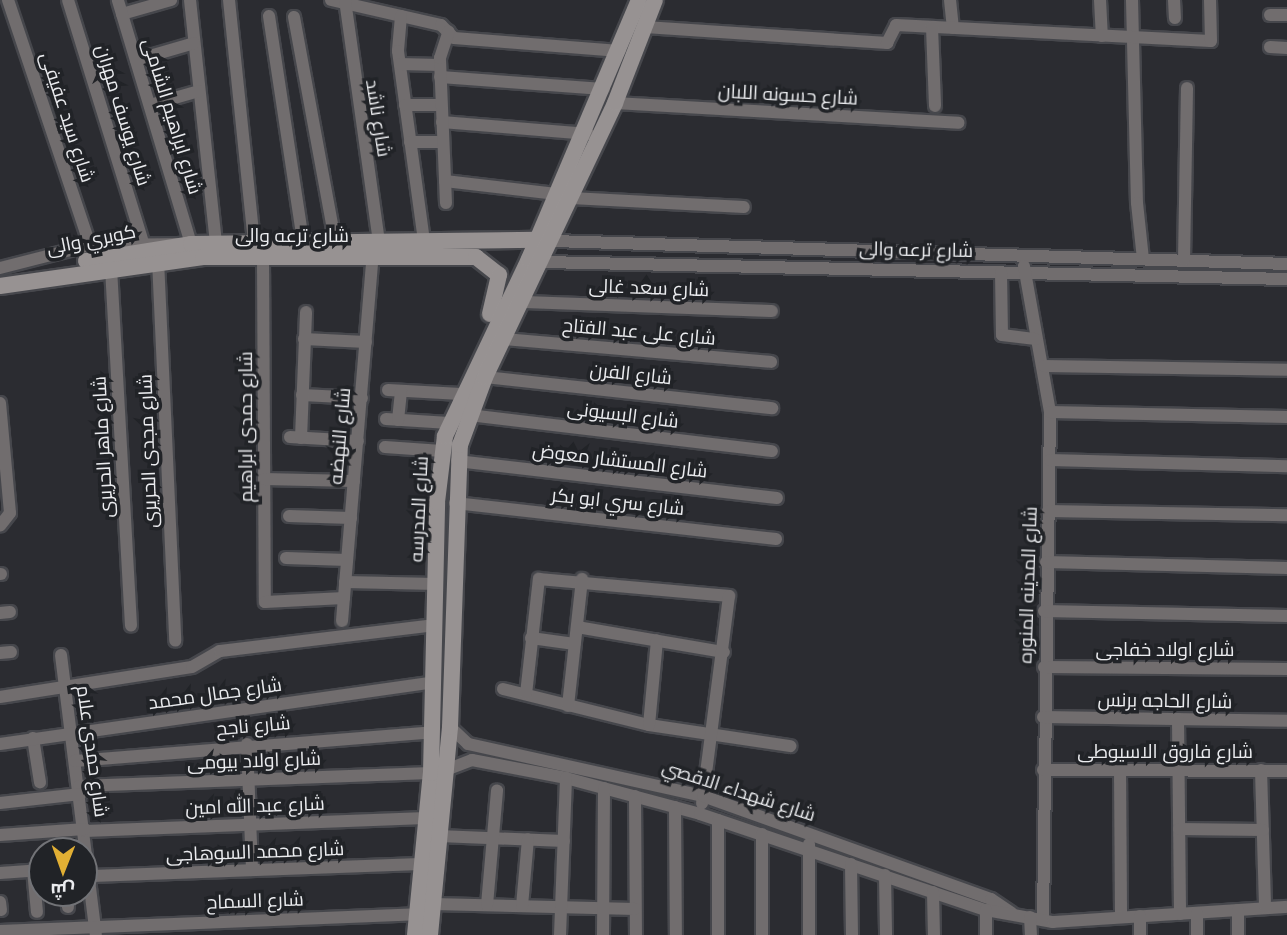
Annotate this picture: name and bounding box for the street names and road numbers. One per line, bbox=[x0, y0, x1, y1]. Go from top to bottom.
street label: شارع ابراهيم الشامى bbox=[138, 35, 208, 197]
street label: شارع يوسف مهران bbox=[92, 42, 156, 188]
street label: شارع سيد عفيفى bbox=[36, 49, 100, 185]
street label: شارع ناشد bbox=[362, 78, 396, 158]
street label: شارع حسونه اللبان bbox=[717, 79, 859, 109]
street label: كوبري والى bbox=[45, 219, 137, 259]
street label: شارع ترعه والى bbox=[235, 224, 349, 246]
street label: شارع ترعه والى bbox=[859, 237, 973, 261]
street label: شارع سعد غالى bbox=[588, 274, 710, 300]
street label: شارع على عبد الفتاح bbox=[561, 313, 717, 349]
street label: شارع حمدى ابراهيم bbox=[234, 351, 256, 503]
street label: شارع الفرن bbox=[589, 357, 673, 389]
street label: شارع مجدى الحريرى bbox=[133, 374, 161, 528]
street label: شارع ماهر الحريرى bbox=[87, 376, 117, 518]
street label: شارع النهضه bbox=[323, 387, 355, 485]
street label: شارع البسيونى bbox=[566, 396, 680, 432]
street label: شارع المستشار معوض bbox=[531, 438, 709, 482]
street label: شارع المدرسه bbox=[404, 455, 432, 563]
street label: شارع سري ابو بكر bbox=[550, 483, 686, 519]
street label: شارع المدينه المنوره bbox=[1013, 506, 1041, 664]
street label: شارع اولاد خفاجى bbox=[1096, 638, 1234, 660]
street label: شارع جمال محمد bbox=[147, 672, 283, 714]
street label: شارع حمدى علام bbox=[72, 684, 114, 818]
street label: شارع الحاجه برنس bbox=[1097, 687, 1233, 713]
street label: شارع ناجح bbox=[215, 710, 291, 740]
street label: شارع فاروق الاسيوطى bbox=[1077, 740, 1253, 762]
street label: شارع اولاد بيومى bbox=[187, 746, 321, 774]
street label: شارع شهداء الاقصي bbox=[659, 754, 819, 826]
street label: شارع عبد الله امين bbox=[185, 791, 325, 819]
street label: شارع محمد السوهاجى bbox=[165, 836, 345, 866]
street label: شارع السماح bbox=[206, 887, 304, 913]

